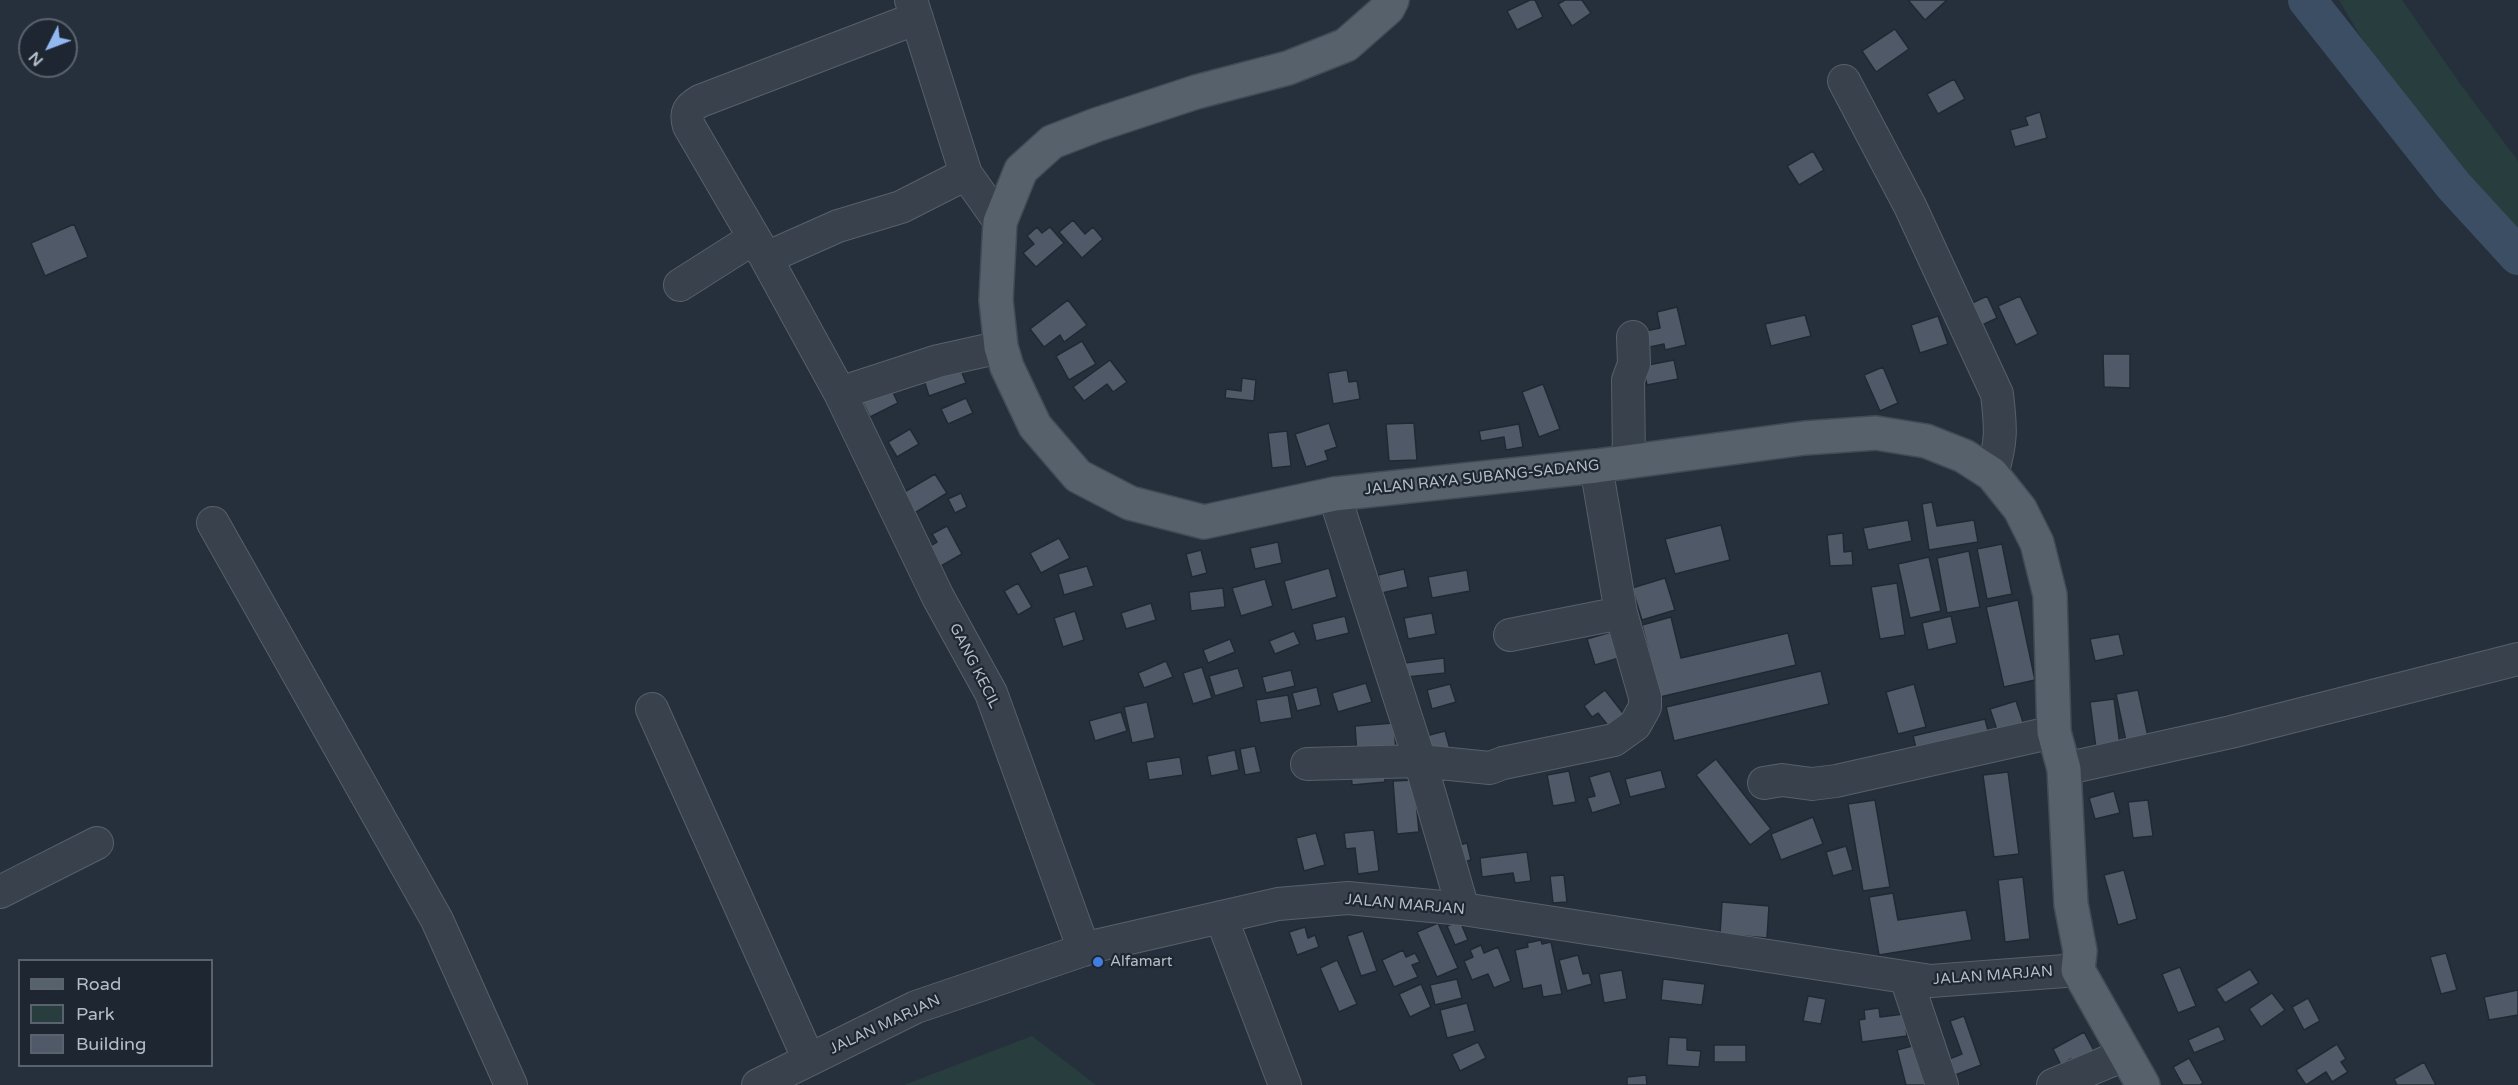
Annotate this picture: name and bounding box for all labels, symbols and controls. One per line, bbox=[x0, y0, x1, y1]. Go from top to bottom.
north arrow bbox=[18, 18, 78, 78]
text: N bbox=[24, 47, 48, 70]
street label: JALAN RAYA SUBANG-SADANG bbox=[1364, 457, 1600, 499]
street label: GANG KECIL bbox=[945, 621, 1003, 711]
street label: JALAN MARJAN bbox=[1344, 891, 1466, 919]
place label: Alfamart bbox=[1110, 953, 1172, 971]
marker: Alfamart bbox=[1091, 955, 1105, 969]
legend bbox=[18, 959, 213, 1067]
street label: JALAN MARJAN bbox=[1932, 963, 2054, 989]
text: Road bbox=[76, 973, 121, 995]
street label: JALAN MARJAN bbox=[827, 991, 943, 1059]
text: Park bbox=[76, 1003, 114, 1025]
text: Building bbox=[76, 1033, 146, 1055]

